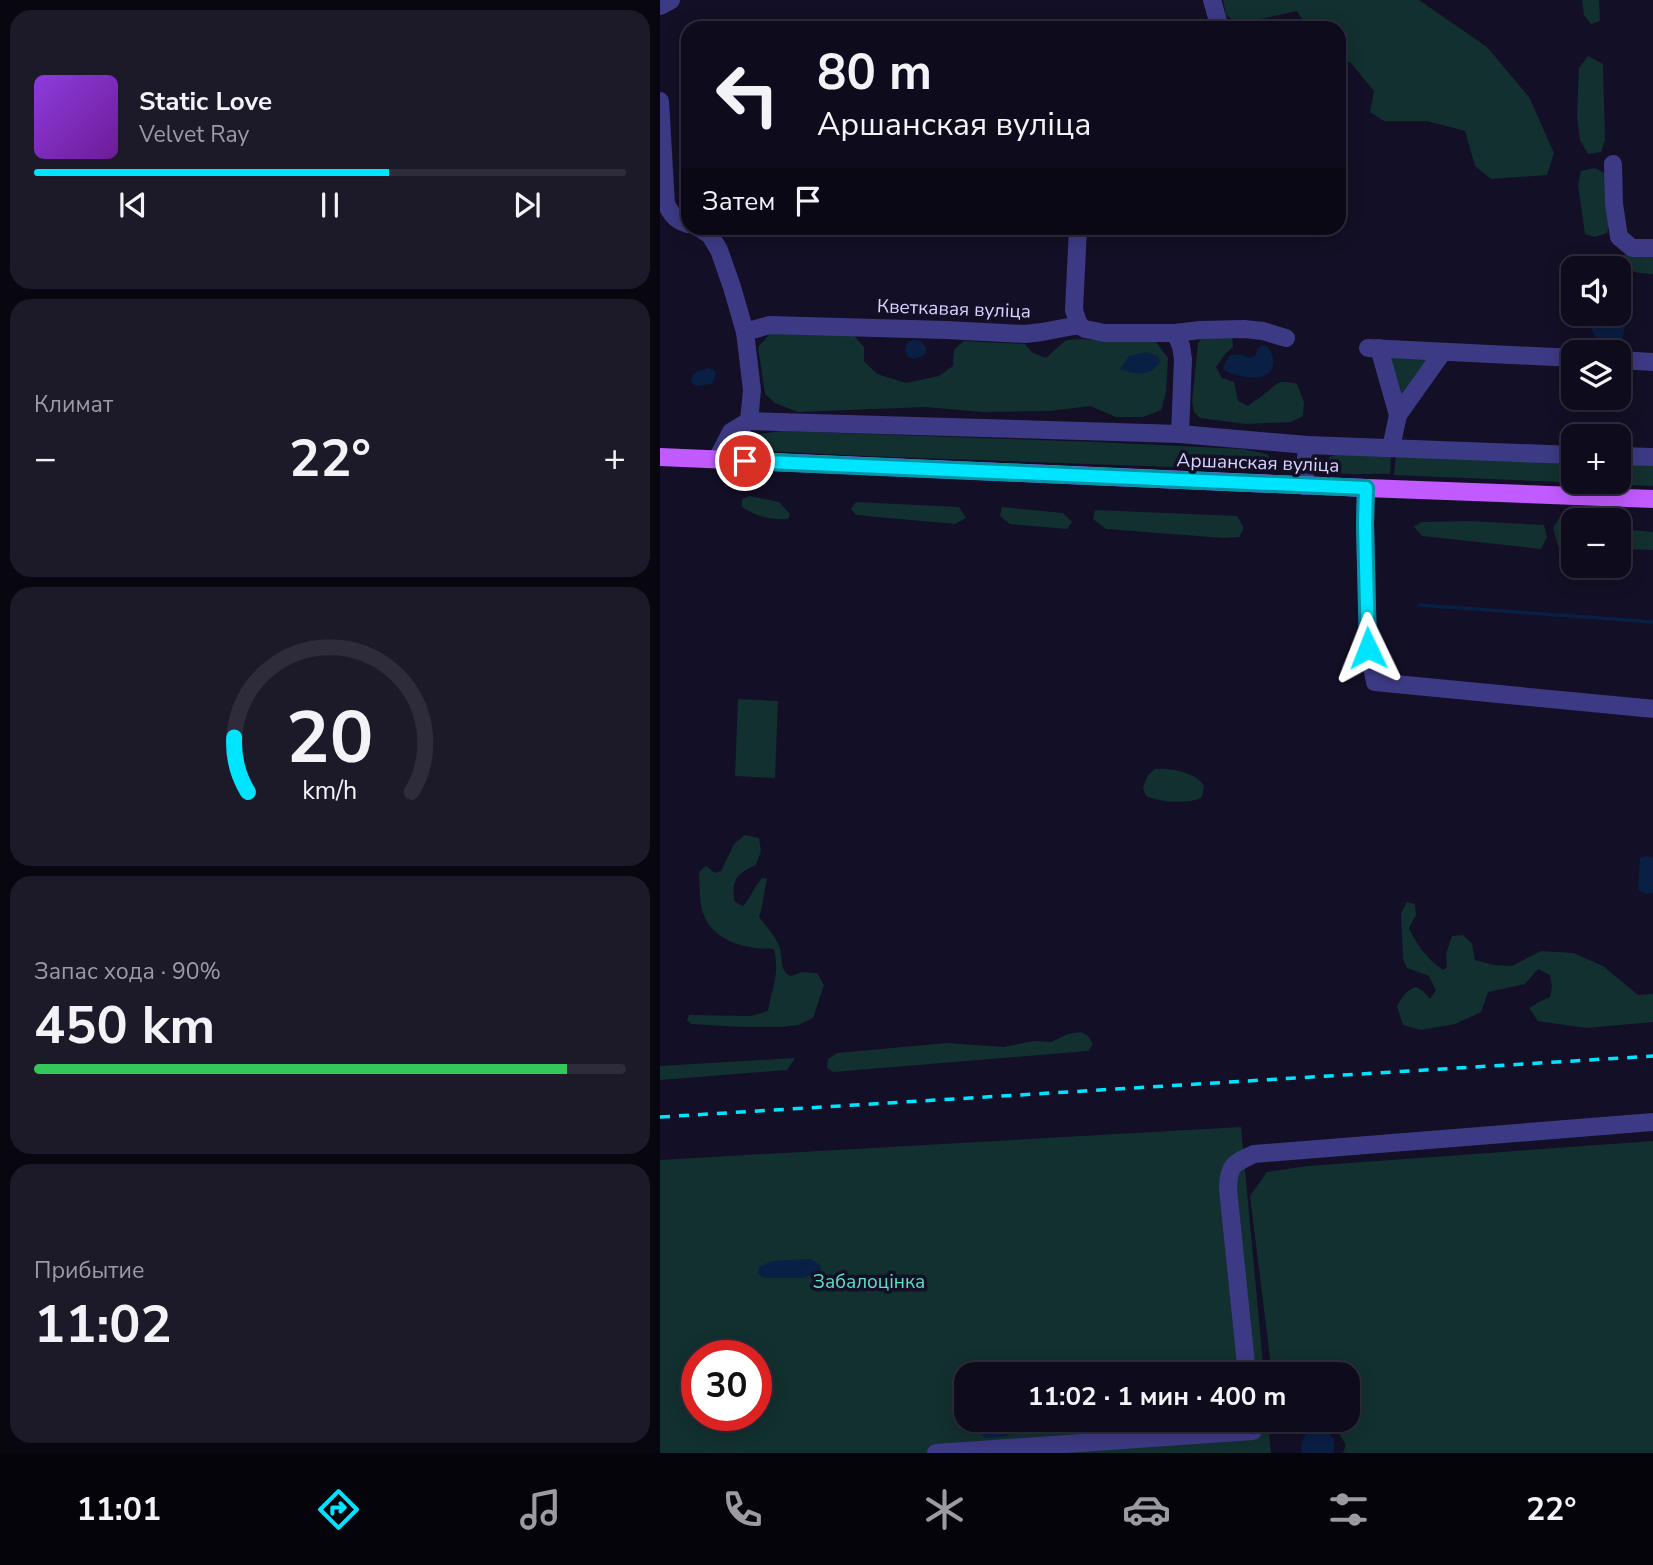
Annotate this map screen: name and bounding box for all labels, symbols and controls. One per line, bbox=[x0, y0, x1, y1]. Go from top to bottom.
text: 80 m bbox=[817, 39, 932, 106]
icon: left bbox=[702, 49, 793, 140]
text: Static Love bbox=[139, 84, 272, 119]
text: Аршанская вуліца bbox=[817, 103, 1091, 146]
text: Velvet Ray bbox=[139, 119, 249, 150]
icon: arrive bbox=[789, 182, 827, 220]
text: Затем bbox=[702, 184, 775, 219]
icon: previous bbox=[114, 186, 152, 224]
icon: pause bbox=[311, 186, 349, 224]
icon: next bbox=[508, 186, 546, 224]
map controls bbox=[1561, 256, 1631, 578]
button: sound bbox=[1561, 256, 1631, 326]
street label: Кветкавая вуліца bbox=[876, 293, 1032, 325]
button: layers bbox=[1561, 340, 1631, 410]
text: Климат bbox=[34, 389, 113, 420]
text: 22° bbox=[289, 423, 371, 494]
button: + bbox=[1561, 424, 1631, 494]
pin bbox=[715, 431, 775, 491]
text: − bbox=[34, 433, 57, 484]
text: + bbox=[603, 433, 626, 484]
icon: arrive bbox=[726, 442, 764, 480]
street label: Аршанская вуліца bbox=[1176, 447, 1340, 479]
button: − bbox=[1561, 508, 1631, 578]
position arrow bbox=[1331, 611, 1405, 685]
text: 20 bbox=[286, 689, 374, 789]
text: km/h bbox=[302, 774, 358, 808]
text: Запас хода · 90% bbox=[34, 956, 221, 987]
text: 450 km bbox=[34, 990, 215, 1061]
text: Прибытие bbox=[34, 1255, 144, 1286]
park label: Забалоцінка bbox=[813, 1269, 925, 1295]
text: 11:02 bbox=[34, 1289, 172, 1360]
speed limit sign: 30 bbox=[681, 1340, 772, 1431]
text: 11:02 · 1 мин · 400 m bbox=[1028, 1379, 1286, 1414]
icon: directions bbox=[314, 1485, 363, 1534]
icon: music bbox=[516, 1485, 565, 1534]
icon: phone bbox=[718, 1485, 767, 1534]
icon: climate bbox=[920, 1485, 969, 1534]
icon: car bbox=[1122, 1485, 1171, 1534]
icon: filters bbox=[1324, 1485, 1373, 1534]
text: 11:01 bbox=[76, 1488, 161, 1531]
text: 22° bbox=[1526, 1488, 1576, 1531]

